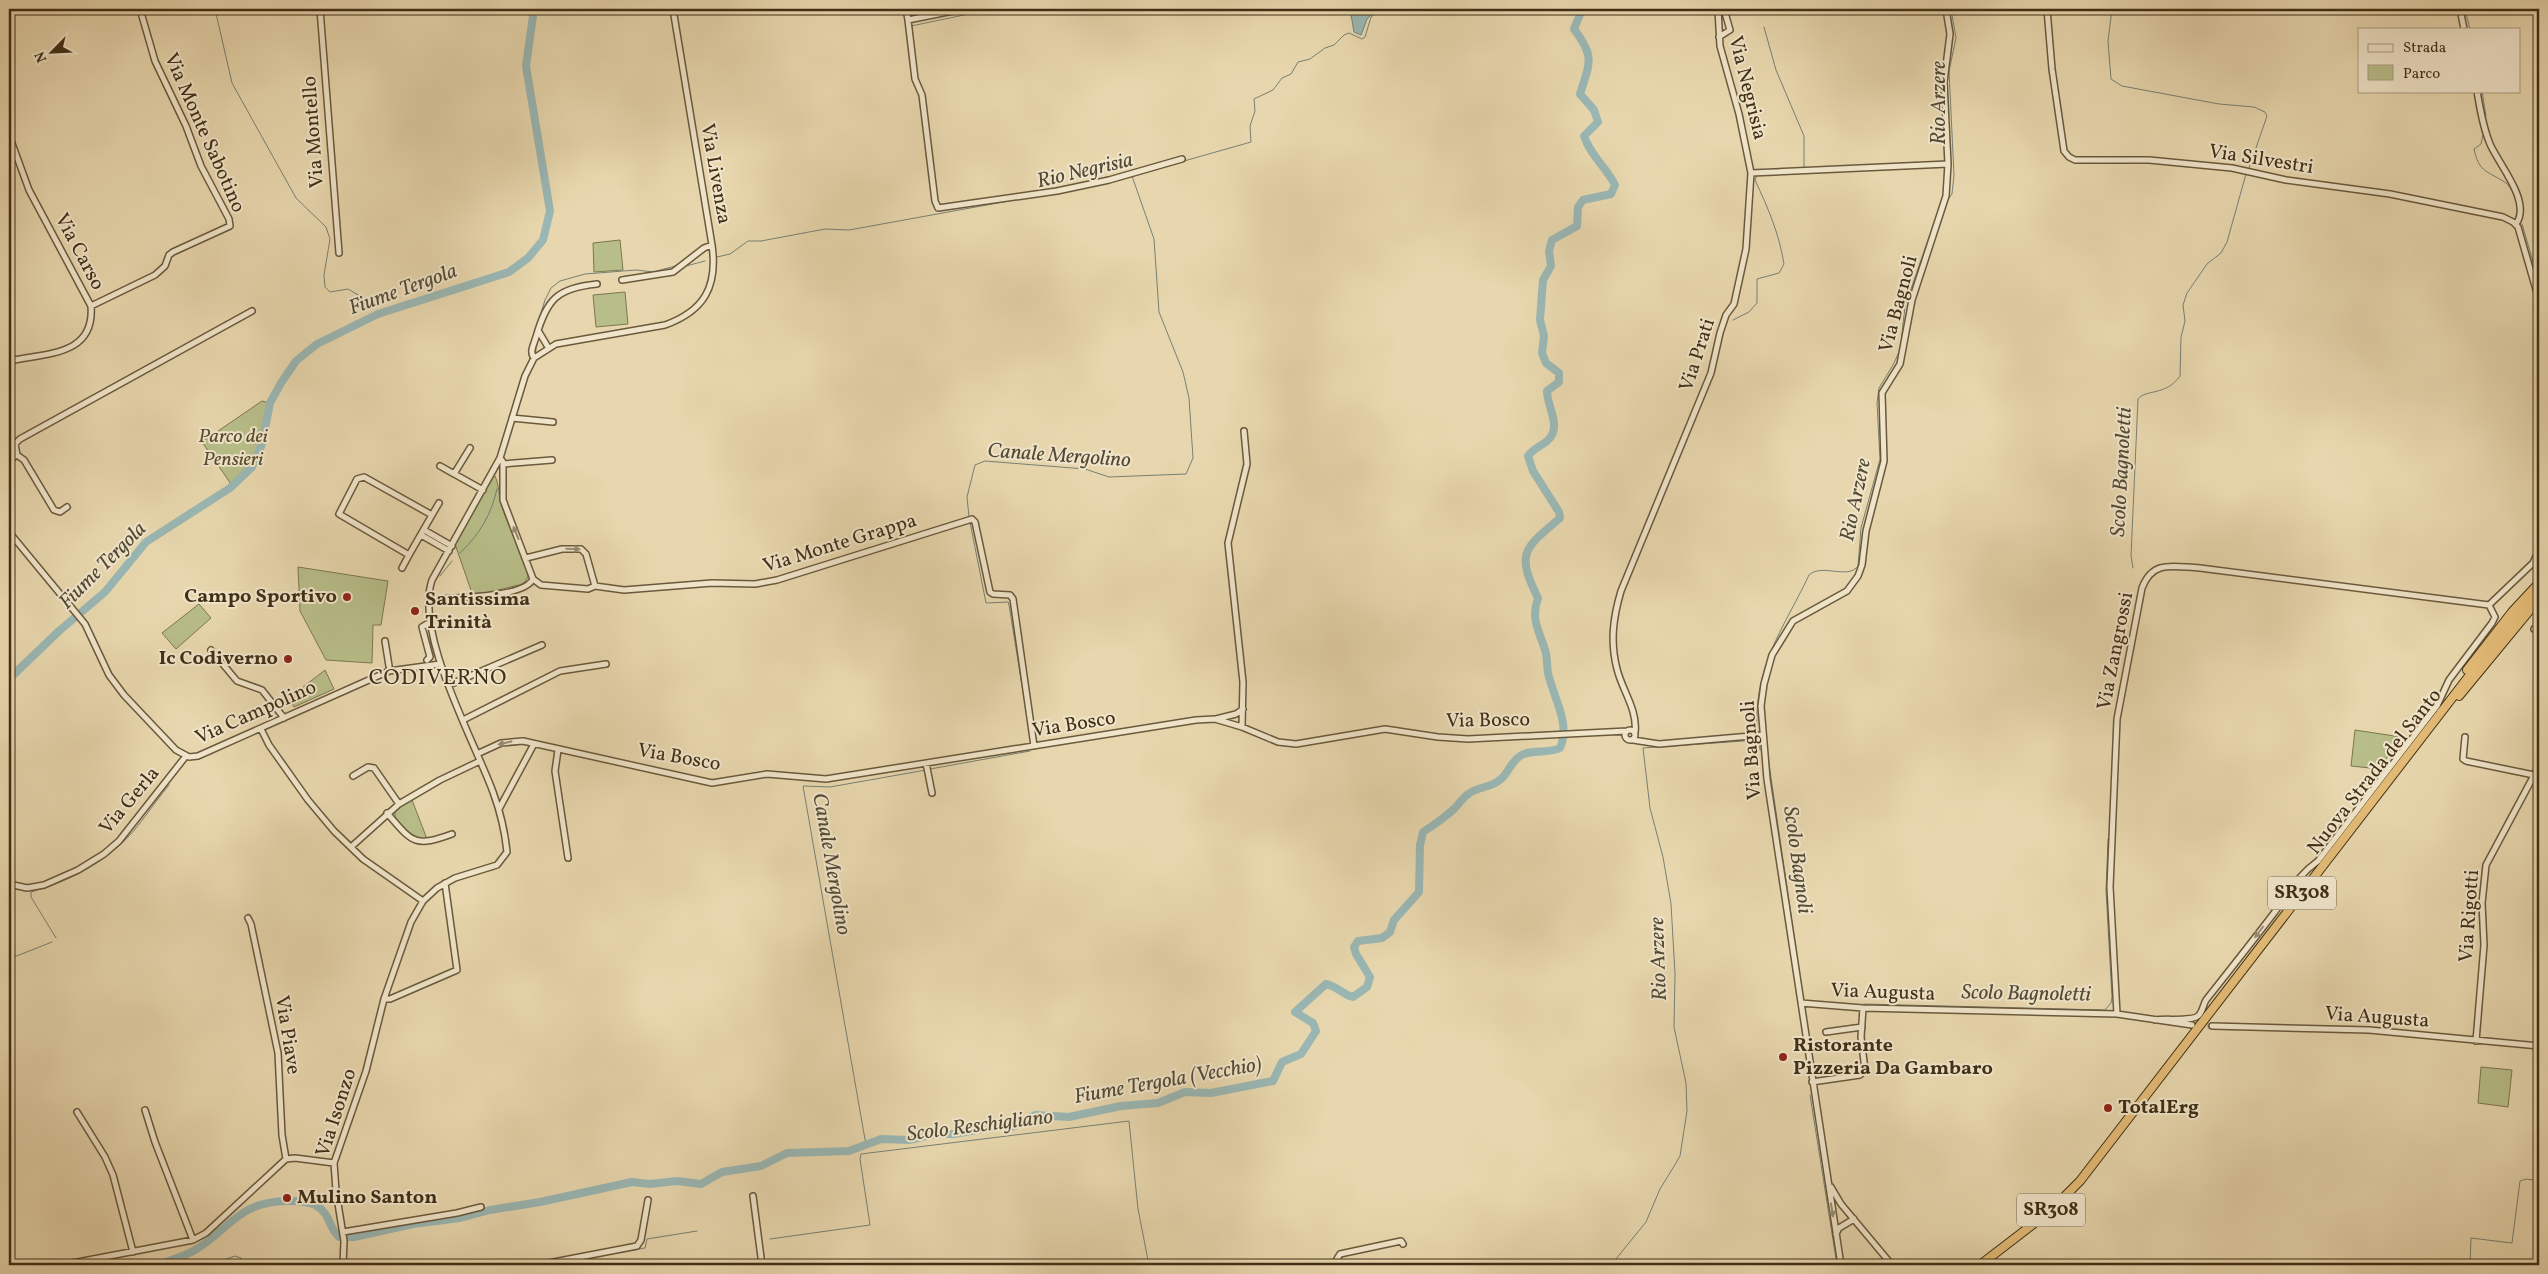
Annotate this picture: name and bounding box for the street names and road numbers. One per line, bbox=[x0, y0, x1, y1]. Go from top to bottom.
street label: Via Negrisia bbox=[1721, 33, 1773, 143]
street label: Via Monte Sabotino bbox=[156, 49, 252, 217]
street label: Via Montello bbox=[296, 75, 332, 189]
street label: Via Livenza bbox=[692, 121, 738, 227]
street label: Via Silvestri bbox=[2207, 138, 2315, 182]
street label: Via Carso bbox=[47, 209, 111, 295]
street label: Via Bagnoli bbox=[1873, 252, 1925, 356]
street label: Via Prati bbox=[1673, 315, 1723, 395]
street label: Via Monte Grappa bbox=[760, 507, 920, 581]
street label: Via Zangrossi bbox=[2091, 590, 2141, 712]
street label: Via Campolino bbox=[191, 674, 321, 752]
street label: Nuova Strada del Santo bbox=[2301, 683, 2449, 861]
street label: Via Bagnoli bbox=[1735, 699, 1769, 801]
street label: Via Bosco bbox=[1030, 705, 1118, 745]
street label: Via Bosco bbox=[1446, 706, 1530, 736]
street label: Via Bosco bbox=[635, 737, 723, 779]
street label: Via Gerla bbox=[93, 761, 167, 841]
street label: Via Rigotti bbox=[2453, 869, 2487, 963]
road number: SR308 bbox=[2268, 876, 2336, 910]
street label: Via Augusta bbox=[1830, 977, 1936, 1009]
street label: Via Piave bbox=[267, 994, 307, 1076]
street label: Via Augusta bbox=[2324, 1000, 2430, 1036]
street label: Via Isonzo bbox=[310, 1065, 364, 1161]
road number: SR308 bbox=[2017, 1194, 2085, 1226]

